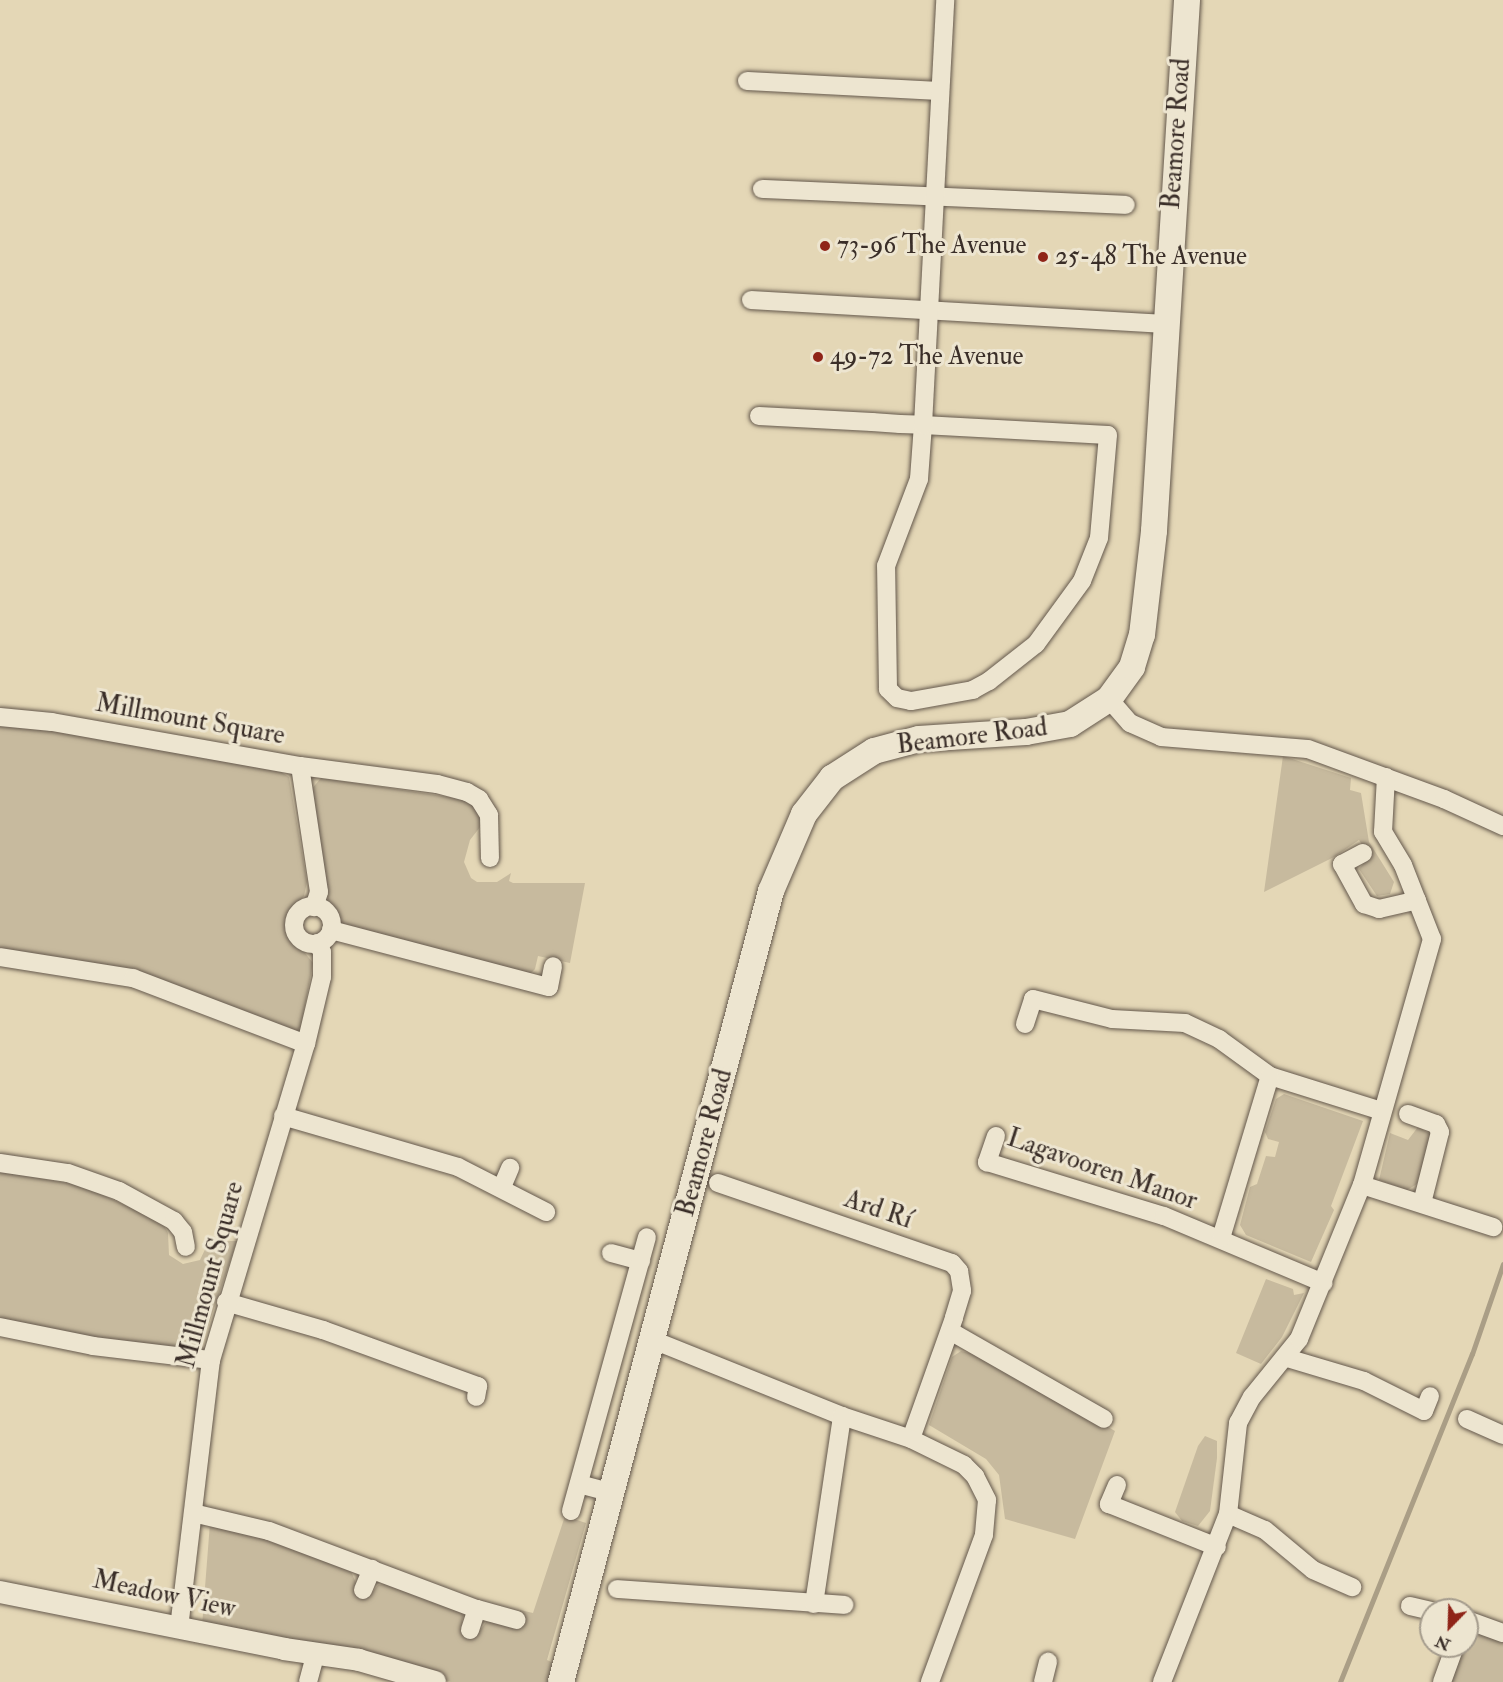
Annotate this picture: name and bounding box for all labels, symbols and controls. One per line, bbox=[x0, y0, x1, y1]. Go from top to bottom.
street label: Beamore Road bbox=[1156, 57, 1198, 211]
place label: 73-96 The Avenue bbox=[837, 230, 1026, 262]
marker: 73-96 The Avenue bbox=[818, 239, 832, 253]
place label: 25-48 The Avenue bbox=[1055, 241, 1247, 273]
marker: 25-48 The Avenue bbox=[1036, 250, 1050, 264]
place label: 49-72 The Avenue bbox=[830, 341, 1023, 373]
marker: 49-72 The Avenue bbox=[811, 350, 825, 364]
street label: Millmount Square bbox=[93, 688, 287, 752]
street label: Beamore Road bbox=[895, 712, 1049, 762]
street label: Beamore Road bbox=[670, 1066, 740, 1220]
street label: Lagavooren Manor bbox=[1003, 1123, 1201, 1217]
street label: Millmount Square bbox=[171, 1179, 251, 1371]
street label: Ard Rí bbox=[840, 1184, 916, 1236]
street label: Meadow View bbox=[90, 1565, 238, 1625]
north arrow bbox=[1419, 1598, 1479, 1658]
text: N bbox=[1432, 1631, 1453, 1655]

